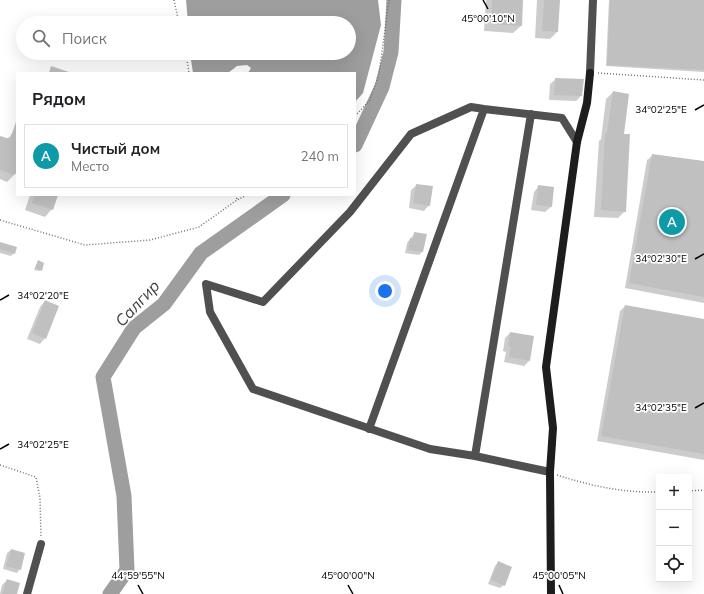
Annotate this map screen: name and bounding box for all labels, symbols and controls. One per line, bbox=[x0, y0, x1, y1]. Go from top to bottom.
text: 45°00'10"N bbox=[461, 12, 515, 25]
search box bbox=[16, 16, 356, 60]
icon: search bbox=[30, 27, 52, 49]
text: Поиск bbox=[62, 29, 107, 48]
text: Рядом bbox=[32, 88, 86, 109]
text: 34°02'25"E bbox=[635, 103, 687, 116]
text: Чистый дом bbox=[71, 139, 160, 158]
text: A bbox=[41, 148, 51, 164]
text: 240 m bbox=[301, 148, 339, 164]
text: Место bbox=[71, 158, 109, 174]
pin: A bbox=[659, 207, 685, 237]
text: 34°02'30"E bbox=[635, 252, 687, 265]
water label: Салгир bbox=[110, 275, 164, 330]
your location bbox=[375, 281, 395, 301]
text: 34°02'20"E bbox=[17, 289, 69, 302]
text: 34°02'35"E bbox=[635, 401, 687, 414]
text: 34°02'25"E bbox=[17, 438, 69, 451]
map controls bbox=[656, 474, 692, 582]
button: + bbox=[656, 474, 692, 510]
button: − bbox=[656, 510, 692, 546]
button: locate bbox=[656, 546, 692, 582]
text: 44°59'55"N bbox=[111, 569, 165, 582]
text: 45°00'00"N bbox=[321, 569, 375, 582]
text: 45°00'05"N bbox=[532, 569, 586, 582]

